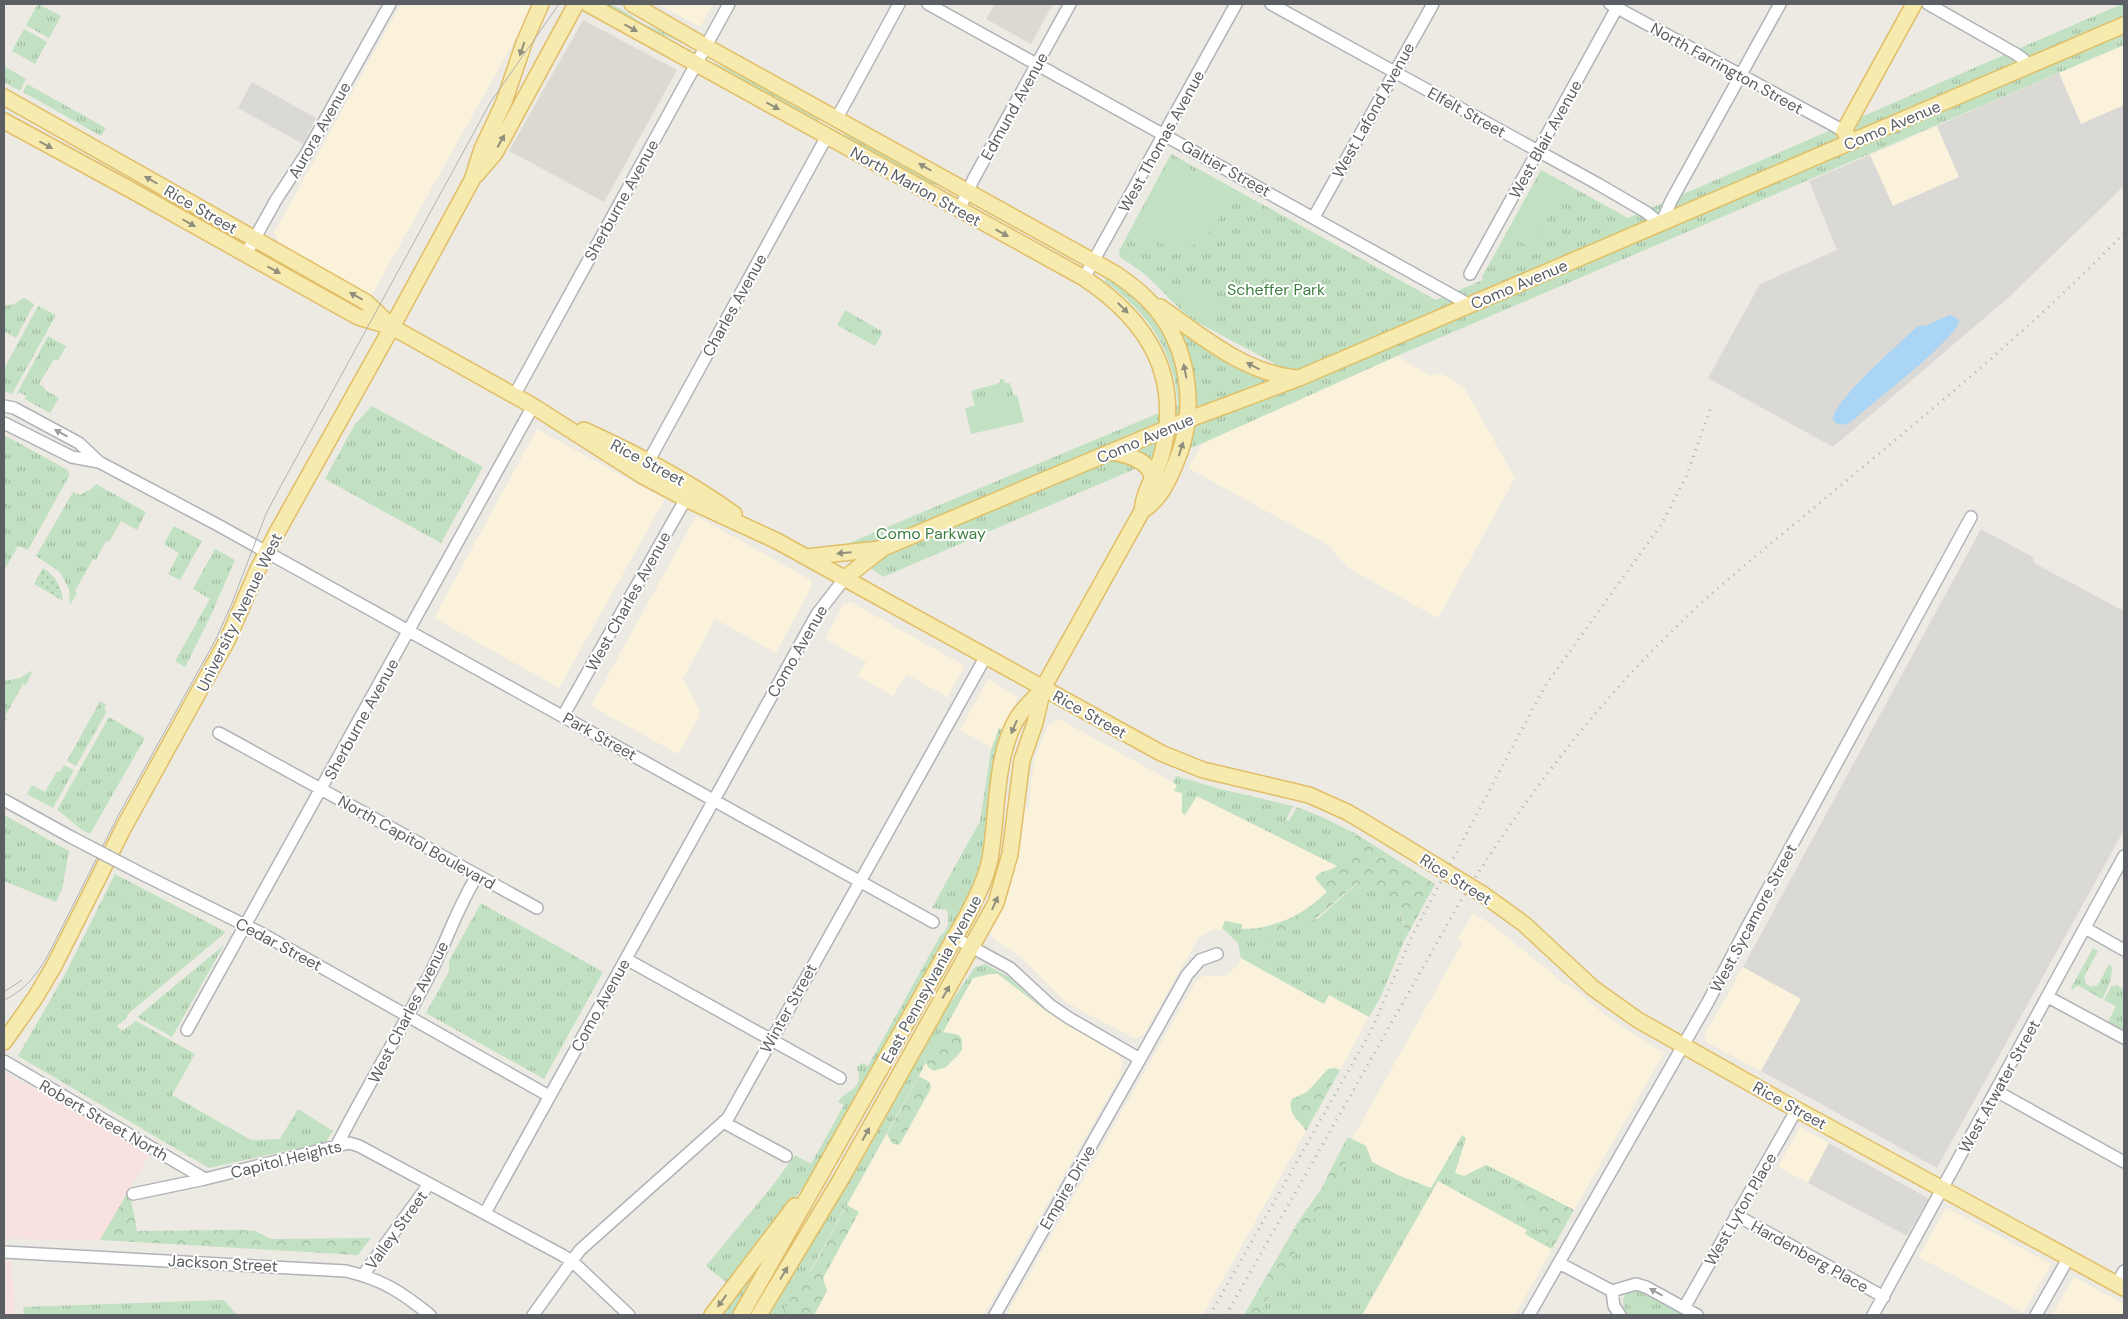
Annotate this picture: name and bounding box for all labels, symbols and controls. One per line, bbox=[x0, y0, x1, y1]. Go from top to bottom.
street label: North Farrington Street bbox=[1647, 18, 1807, 119]
one-way arrow bbox=[623, 24, 638, 32]
street label: West Lafond Avenue bbox=[1328, 39, 1419, 182]
one-way arrow bbox=[518, 41, 525, 56]
street label: Edmund Avenue bbox=[976, 49, 1053, 164]
street label: West Thomas Avenue bbox=[1114, 67, 1209, 216]
street label: West Blair Avenue bbox=[1504, 76, 1587, 202]
street label: Aurora Avenue bbox=[283, 78, 356, 182]
street label: Elfelt Street bbox=[1424, 82, 1510, 143]
street label: Como Avenue bbox=[1841, 96, 1944, 155]
one-way arrow bbox=[766, 102, 780, 110]
one-way arrow bbox=[497, 134, 505, 149]
street label: Galtier Street bbox=[1177, 135, 1274, 202]
street label: Sherburne Avenue bbox=[579, 136, 663, 265]
one-way arrow bbox=[40, 140, 53, 149]
street label: North Marion Street bbox=[847, 142, 985, 231]
one-way arrow bbox=[919, 163, 932, 172]
one-way arrow bbox=[144, 176, 157, 185]
street label: Rice Street bbox=[160, 180, 241, 239]
one-way arrow bbox=[182, 218, 196, 227]
one-way arrow bbox=[995, 229, 1010, 237]
street label: Charles Avenue bbox=[697, 250, 771, 360]
street label: Como Avenue bbox=[1468, 255, 1571, 314]
one-way arrow bbox=[267, 266, 282, 274]
park label: Scheffer Park bbox=[1227, 279, 1325, 300]
one-way arrow bbox=[349, 291, 362, 300]
one-way arrow bbox=[1117, 302, 1129, 314]
one-way arrow bbox=[1245, 362, 1260, 370]
one-way arrow bbox=[1181, 364, 1189, 379]
street label: Como Avenue bbox=[1094, 409, 1197, 468]
one-way arrow bbox=[54, 428, 67, 437]
street label: Rice Street bbox=[607, 434, 689, 491]
one-way arrow bbox=[1177, 441, 1185, 456]
park label: Como Parkway bbox=[876, 523, 986, 544]
street label: West Charles Avenue bbox=[581, 528, 676, 675]
street label: University Avenue West bbox=[192, 529, 287, 695]
one-way arrow bbox=[836, 549, 852, 557]
street label: Como Avenue bbox=[763, 601, 832, 701]
street label: Sherburne Avenue bbox=[319, 655, 403, 784]
street label: Rice Street bbox=[1049, 686, 1130, 743]
street label: Park Street bbox=[559, 708, 640, 765]
one-way arrow bbox=[1010, 720, 1018, 734]
street label: North Capitol Boulevard bbox=[334, 790, 499, 894]
street label: West Sycamore Street bbox=[1705, 840, 1802, 996]
street label: Rice Street bbox=[1416, 849, 1496, 910]
street label: East Pennsylvania Avenue bbox=[876, 891, 987, 1067]
one-way arrow bbox=[990, 896, 999, 911]
street label: Cedar Street bbox=[232, 913, 326, 976]
street label: West Charles Avenue bbox=[364, 938, 453, 1087]
street label: Como Avenue bbox=[566, 955, 635, 1056]
street label: Winter Street bbox=[755, 960, 822, 1057]
one-way arrow bbox=[942, 985, 950, 999]
street label: West Atwater Street bbox=[1954, 1016, 2045, 1157]
street label: Robert Street North bbox=[35, 1075, 172, 1166]
street label: Rice Street bbox=[1749, 1077, 1830, 1134]
one-way arrow bbox=[862, 1127, 871, 1140]
street label: Capitol Heights bbox=[228, 1136, 344, 1183]
street label: Empire Drive bbox=[1035, 1141, 1100, 1233]
street label: West Lyton Place bbox=[1700, 1149, 1781, 1270]
street label: Valley Street bbox=[361, 1187, 432, 1274]
street label: Hardenberg Place bbox=[1747, 1215, 1872, 1297]
street label: Jackson Street bbox=[168, 1250, 278, 1277]
one-way arrow bbox=[779, 1267, 788, 1280]
one-way arrow bbox=[1649, 1288, 1662, 1297]
one-way arrow bbox=[717, 1294, 727, 1308]

